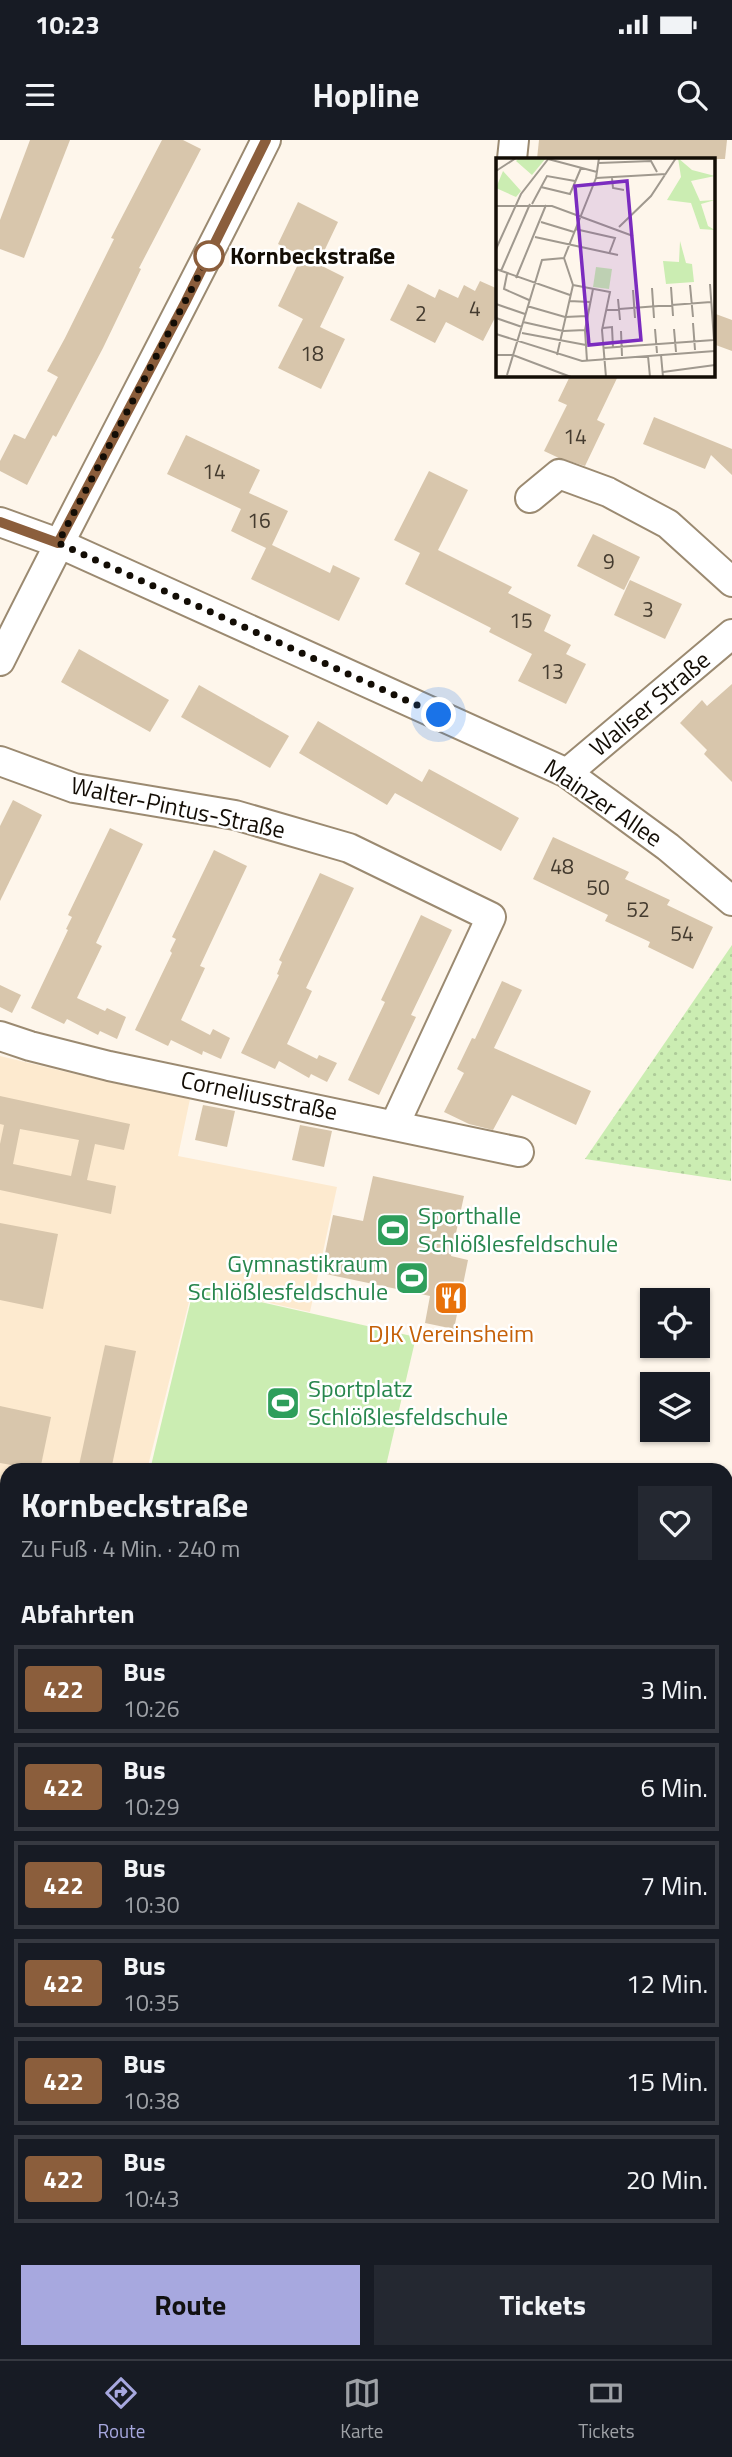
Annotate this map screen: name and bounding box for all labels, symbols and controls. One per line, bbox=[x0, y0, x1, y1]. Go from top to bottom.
text: 10:23 bbox=[35, 5, 100, 44]
text: Hopline bbox=[313, 71, 419, 119]
icon: menu bbox=[21, 76, 59, 114]
icon: search bbox=[673, 76, 711, 114]
inset map bbox=[496, 158, 714, 376]
place label: Kornbeckstraße bbox=[230, 237, 395, 273]
marker: Kornbeckstraße bbox=[194, 241, 224, 271]
house number: 4 bbox=[469, 292, 481, 324]
house number: 2 bbox=[415, 297, 427, 329]
house number: 18 bbox=[300, 337, 324, 369]
house number: 14 bbox=[563, 420, 587, 452]
house number: 14 bbox=[202, 455, 226, 487]
house number: 16 bbox=[247, 504, 271, 536]
house number: 9 bbox=[603, 545, 615, 577]
house number: 3 bbox=[642, 593, 654, 625]
house number: 15 bbox=[509, 604, 533, 636]
street label: Waliser Straße bbox=[581, 642, 718, 765]
house number: 13 bbox=[540, 655, 564, 687]
your location bbox=[421, 697, 456, 732]
street label: Mainzer Allee bbox=[537, 749, 670, 855]
street label: Walter-Pintus-Straße bbox=[68, 767, 289, 847]
house number: 48 bbox=[550, 850, 574, 882]
house number: 50 bbox=[586, 871, 610, 903]
house number: 52 bbox=[626, 893, 650, 925]
house number: 54 bbox=[670, 917, 694, 949]
street label: Corneliusstraße bbox=[178, 1061, 341, 1129]
place label: Sporthalle Schlößlesfeldschule bbox=[418, 1197, 618, 1261]
sports icon: Sporthalle Schlößlesfeldschule bbox=[374, 1211, 412, 1249]
place label: Gymnastikraum Schlößlesfeldschule bbox=[188, 1245, 388, 1309]
sports icon: Gymnastikraum Schlößlesfeldschule bbox=[393, 1259, 431, 1297]
restaurant icon: DJK Vereinsheim bbox=[432, 1279, 470, 1317]
map controls bbox=[640, 1288, 710, 1442]
button: locate bbox=[640, 1288, 710, 1358]
place label: DJK Vereinsheim bbox=[368, 1315, 534, 1351]
place label: Sportplatz Schlößlesfeldschule bbox=[308, 1370, 508, 1434]
button: layers bbox=[640, 1372, 710, 1442]
sports icon: Sportplatz Schlößlesfeldschule bbox=[264, 1384, 302, 1422]
text: Kornbeckstraße bbox=[21, 1480, 248, 1530]
button: heart bbox=[638, 1486, 712, 1560]
text: Zu Fuß · 4 Min. · 240 m bbox=[21, 1531, 240, 1566]
text: Abfahrten bbox=[21, 1594, 135, 1633]
text: Bus bbox=[123, 1652, 165, 1691]
text: 3 Min. bbox=[641, 1670, 708, 1709]
text: 422 bbox=[43, 1671, 84, 1707]
text: 10:26 bbox=[123, 1691, 180, 1726]
text: Bus bbox=[123, 1750, 165, 1789]
text: 6 Min. bbox=[641, 1768, 708, 1807]
text: 422 bbox=[43, 1769, 84, 1805]
text: 10:29 bbox=[123, 1789, 180, 1824]
text: Bus bbox=[123, 1848, 165, 1887]
text: 7 Min. bbox=[641, 1866, 708, 1905]
text: 422 bbox=[43, 1867, 84, 1903]
text: 10:30 bbox=[123, 1887, 180, 1922]
text: Bus bbox=[123, 1946, 165, 1985]
text: 12 Min. bbox=[626, 1964, 708, 2003]
text: 422 bbox=[43, 1965, 84, 2001]
text: 10:35 bbox=[123, 1985, 180, 2020]
text: Bus bbox=[123, 2044, 165, 2083]
text: 15 Min. bbox=[626, 2062, 708, 2101]
text: 422 bbox=[43, 2063, 84, 2099]
text: 10:38 bbox=[123, 2083, 180, 2118]
text: Bus bbox=[123, 2142, 165, 2181]
text: 20 Min. bbox=[626, 2160, 708, 2199]
text: 422 bbox=[43, 2161, 84, 2197]
text: 10:43 bbox=[123, 2181, 180, 2216]
button: Route bbox=[21, 2265, 360, 2345]
button: Tickets bbox=[374, 2265, 712, 2345]
tab: Route bbox=[97, 2374, 145, 2445]
tab: Karte bbox=[340, 2374, 383, 2445]
tab: Tickets bbox=[578, 2374, 635, 2445]

